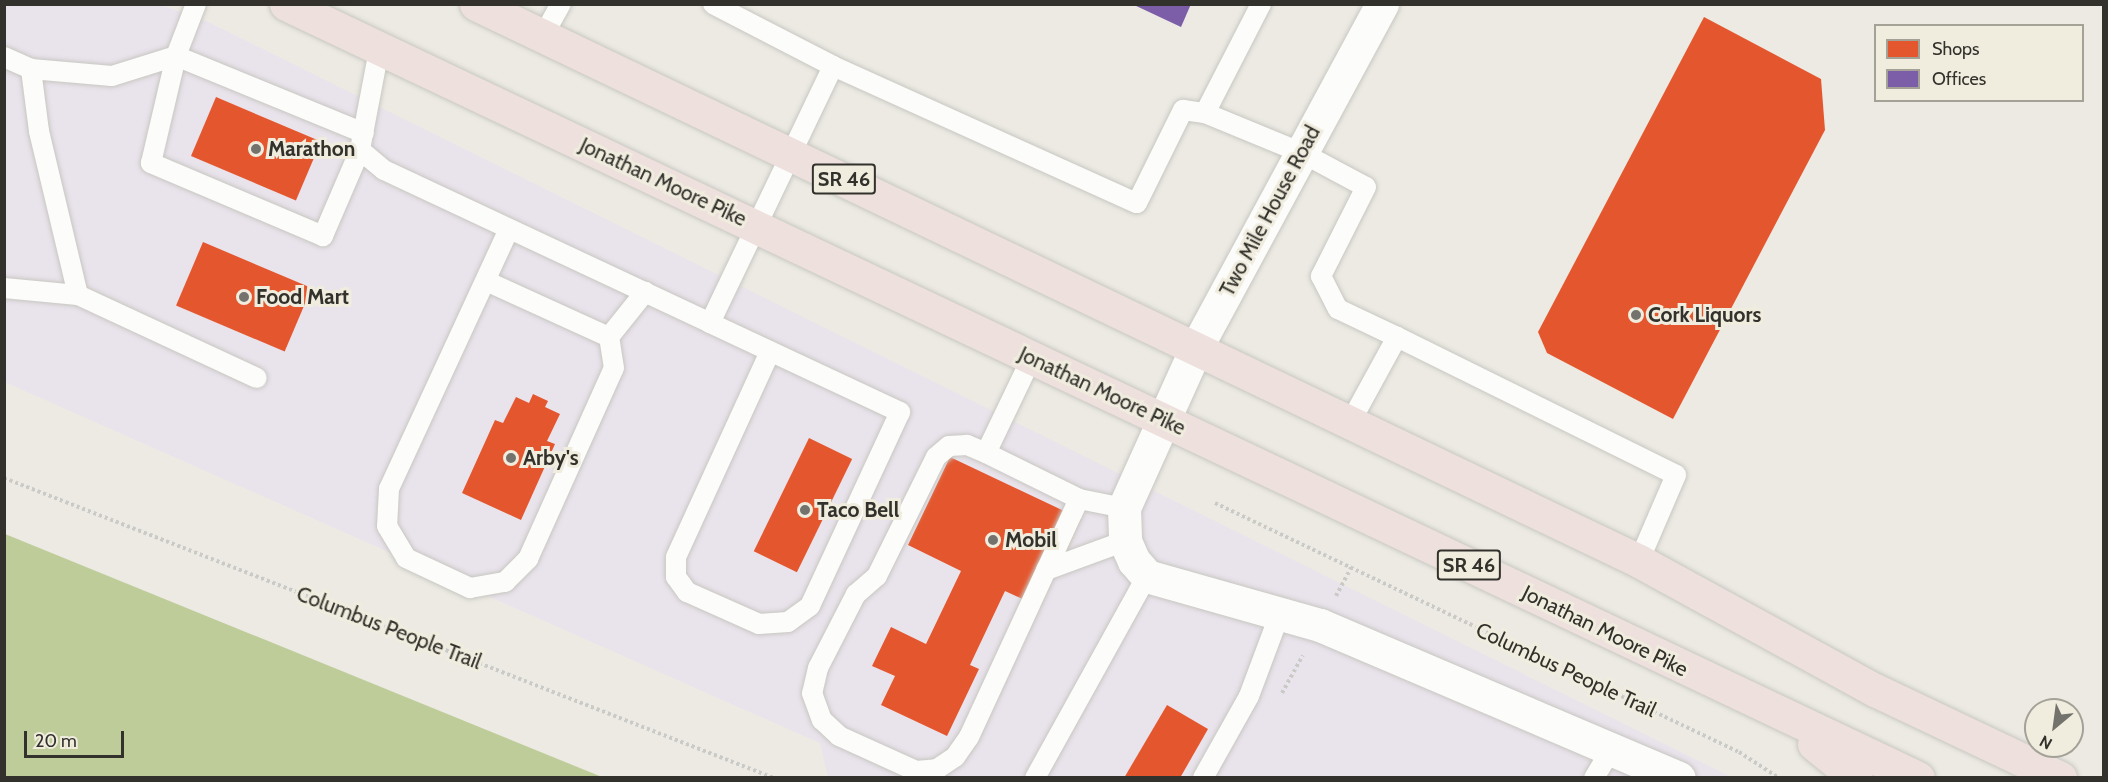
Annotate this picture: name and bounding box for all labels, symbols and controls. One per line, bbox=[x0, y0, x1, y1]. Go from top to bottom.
legend bbox=[1874, 24, 2084, 102]
text: Shops bbox=[1932, 38, 1980, 60]
text: Offices bbox=[1932, 68, 1986, 90]
street label: Two Mile House Road bbox=[1214, 121, 1326, 301]
street label: Jonathan Moore Pike bbox=[576, 132, 750, 232]
place label: Marathon bbox=[268, 136, 355, 162]
marker: Marathon bbox=[249, 142, 263, 156]
road number: SR 46 bbox=[811, 162, 877, 196]
place label: Food Mart bbox=[256, 284, 349, 310]
marker: Food Mart bbox=[237, 290, 251, 304]
place label: Cork Liquors bbox=[1648, 302, 1761, 328]
marker: Cork Liquors bbox=[1629, 308, 1643, 322]
street label: Jonathan Moore Pike bbox=[1015, 341, 1189, 441]
place label: Arby's bbox=[523, 445, 579, 471]
marker: Arby's bbox=[504, 451, 518, 465]
place label: Taco Bell bbox=[817, 497, 899, 523]
marker: Taco Bell bbox=[798, 503, 812, 517]
place label: Mobil bbox=[1005, 527, 1057, 553]
marker: Mobil bbox=[986, 533, 1000, 547]
road number: SR 46 bbox=[1436, 548, 1502, 582]
street label: Jonathan Moore Pike bbox=[1518, 580, 1692, 682]
street label: Columbus People Trail bbox=[293, 581, 485, 675]
street label: Columbus People Trail bbox=[1472, 617, 1660, 723]
north arrow bbox=[2024, 698, 2084, 758]
scale bar bbox=[27, 719, 128, 757]
text: 20 m bbox=[35, 730, 77, 752]
text: N bbox=[2036, 731, 2056, 753]

